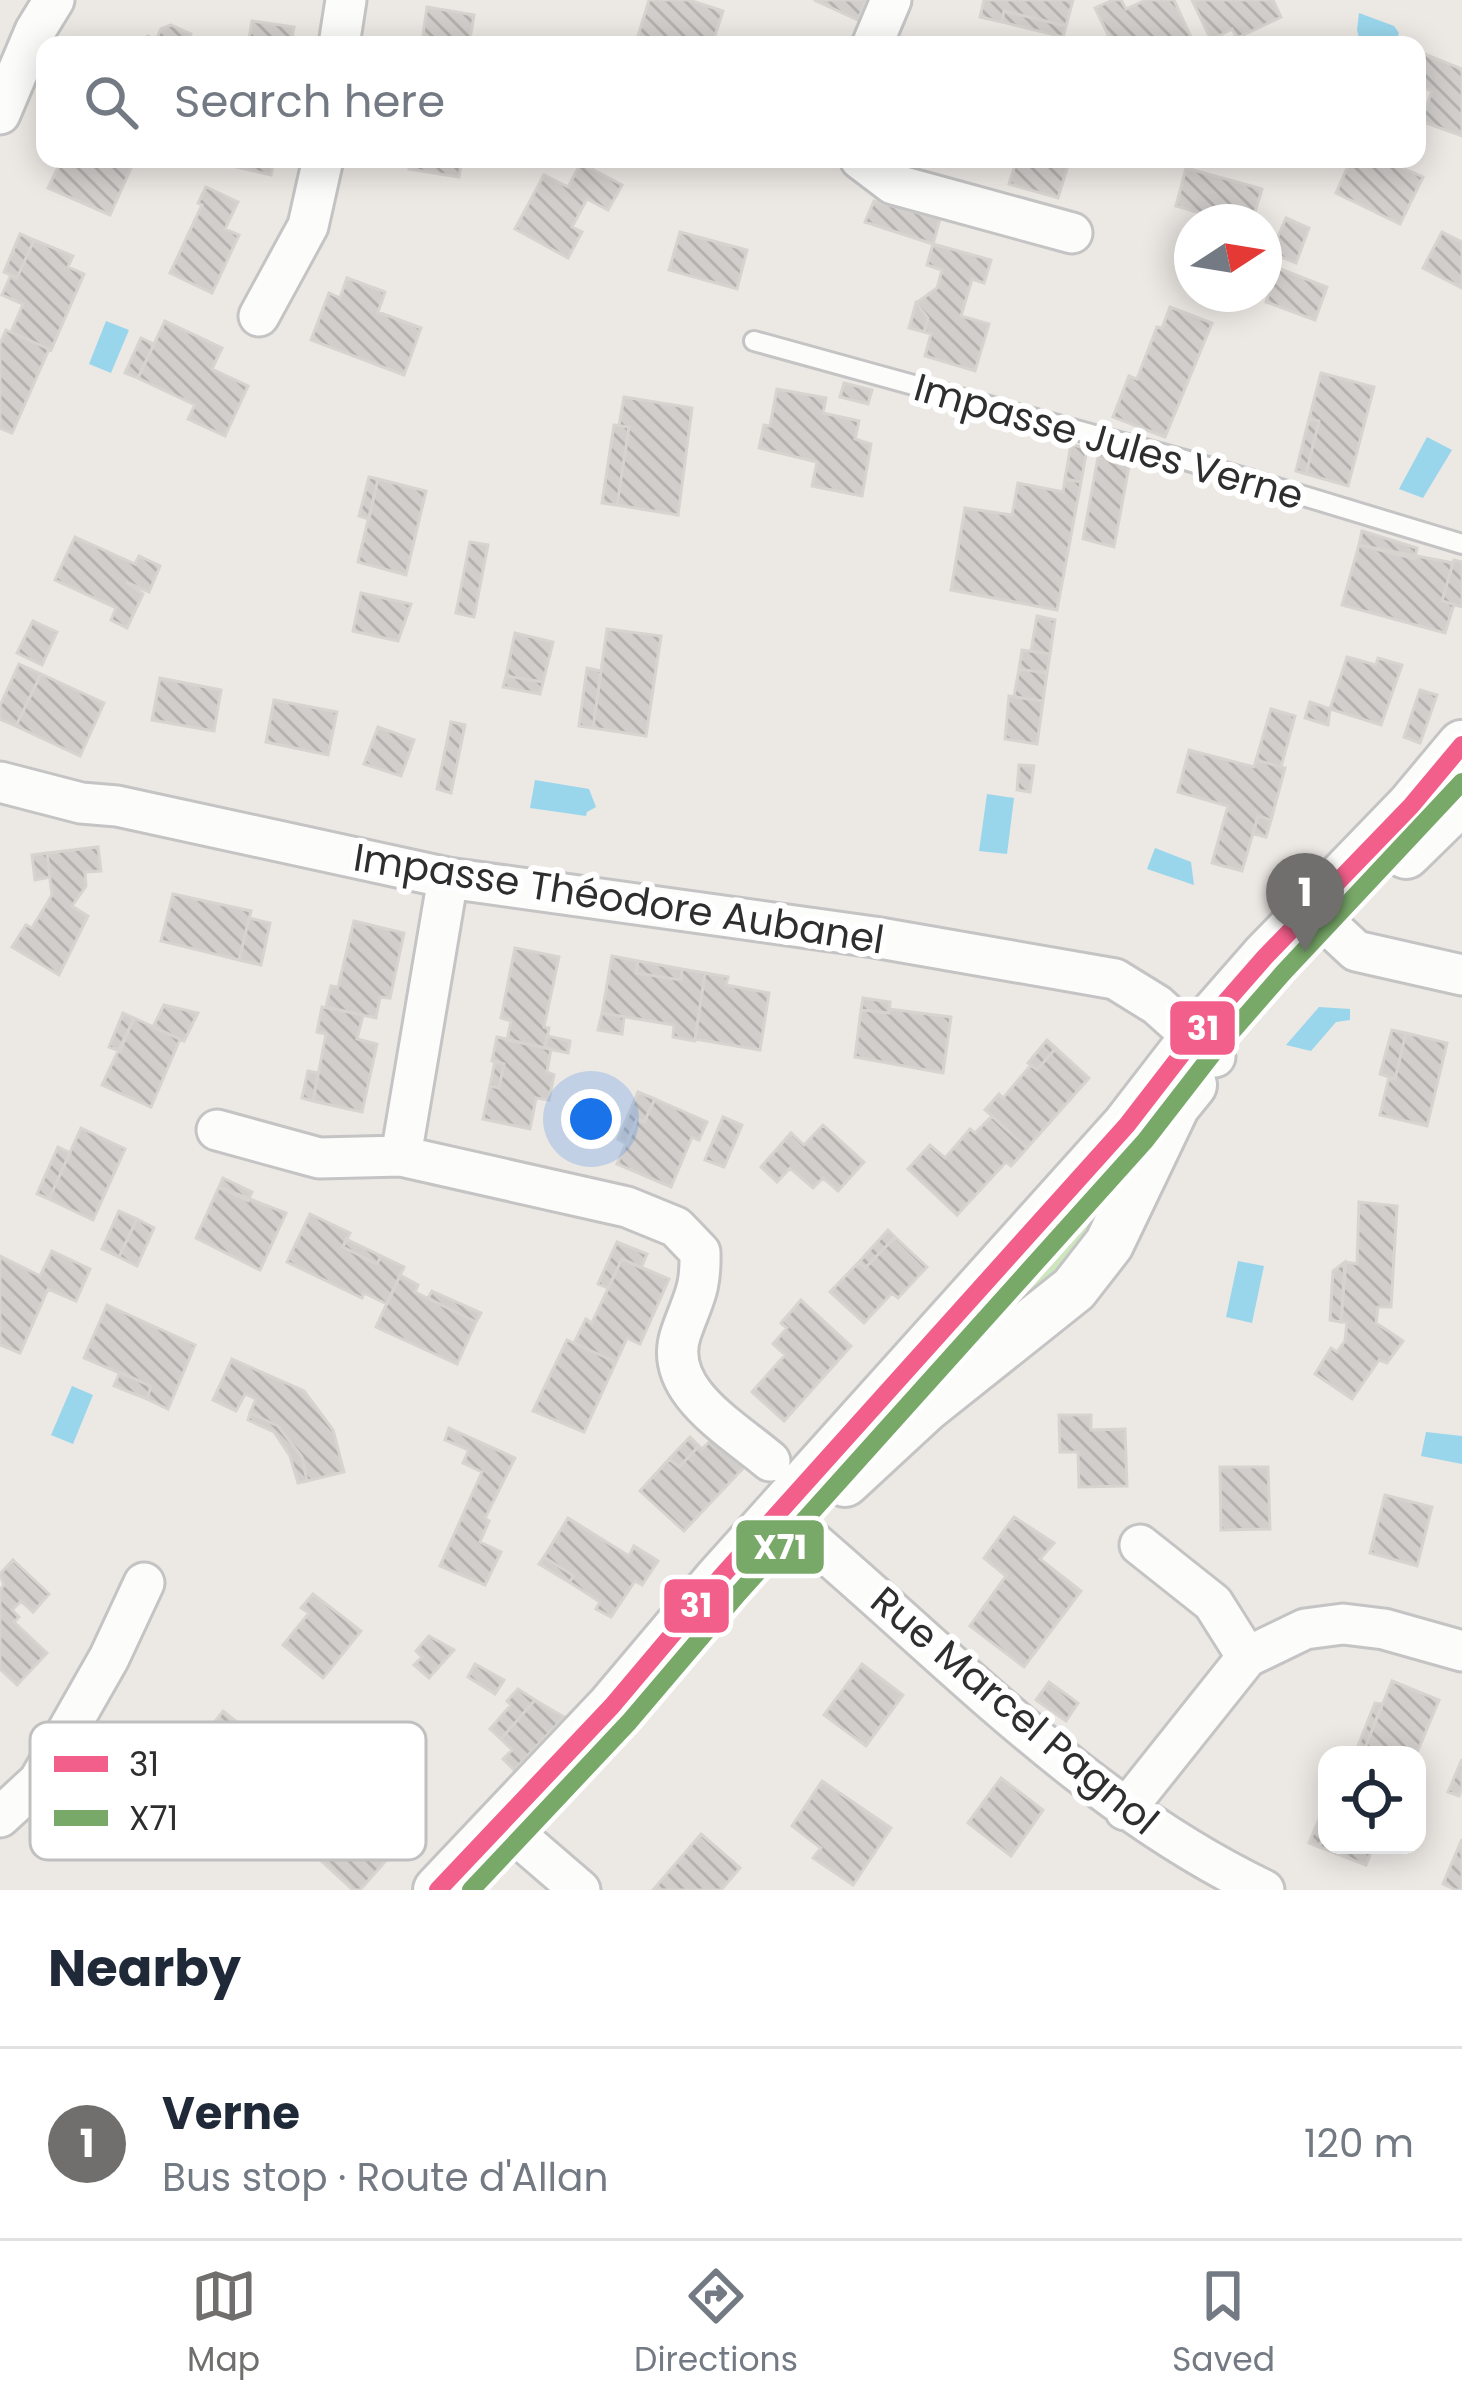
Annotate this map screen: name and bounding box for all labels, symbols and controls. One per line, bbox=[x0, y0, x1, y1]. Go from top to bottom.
search box bbox=[36, 36, 1426, 168]
icon: search bbox=[78, 69, 144, 135]
text: Search here bbox=[174, 70, 445, 133]
north arrow bbox=[1174, 204, 1282, 312]
street label: Impasse Jules Verne bbox=[908, 360, 1310, 523]
street label: Impasse Théodore Aubanel bbox=[350, 829, 888, 968]
pin: 1 bbox=[1266, 853, 1344, 952]
line badge: 31 bbox=[1168, 999, 1237, 1057]
text: 31 bbox=[1187, 1005, 1219, 1052]
your location bbox=[561, 1089, 621, 1149]
line badge: X71 bbox=[734, 1518, 826, 1576]
text: X71 bbox=[753, 1524, 807, 1571]
street label: Rue Marcel Pagnol bbox=[859, 1573, 1170, 1847]
line badge: 31 bbox=[662, 1577, 731, 1635]
text: 31 bbox=[680, 1582, 712, 1629]
legend bbox=[30, 1722, 426, 1860]
text: 31 bbox=[129, 1741, 159, 1788]
map controls bbox=[1318, 1746, 1426, 1854]
button: locate bbox=[1318, 1746, 1426, 1854]
text: X71 bbox=[129, 1795, 178, 1842]
text: Nearby bbox=[48, 1932, 241, 2004]
text: Verne bbox=[162, 2082, 300, 2145]
text: 1 bbox=[80, 2116, 94, 2171]
text: 120 m bbox=[1304, 2116, 1414, 2171]
text: Bus stop · Route d'Allan bbox=[162, 2150, 608, 2205]
tab: Map bbox=[187, 2263, 260, 2385]
tab: Directions bbox=[634, 2263, 798, 2385]
tab: Saved bbox=[1172, 2263, 1275, 2385]

